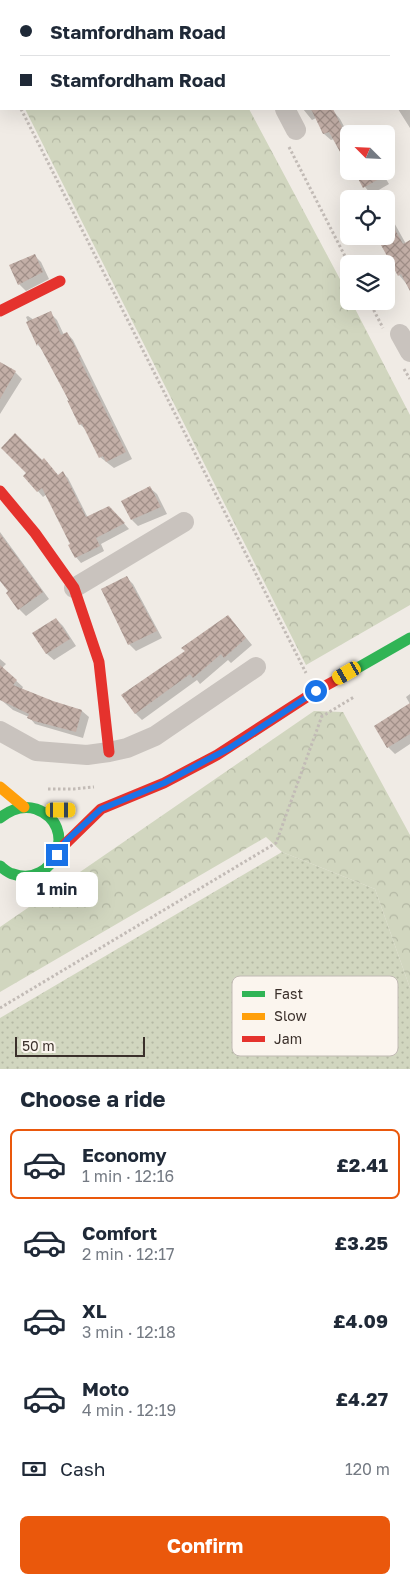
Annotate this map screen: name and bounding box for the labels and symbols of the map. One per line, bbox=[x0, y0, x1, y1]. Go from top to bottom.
north arrow bbox=[340, 125, 395, 180]
car bbox=[330, 659, 363, 687]
route start bbox=[305, 680, 327, 702]
car bbox=[46, 803, 76, 818]
route end bbox=[46, 844, 68, 866]
callout: 1 min bbox=[16, 872, 98, 908]
legend bbox=[232, 976, 398, 1056]
text: Fast bbox=[274, 985, 303, 1002]
text: Slow bbox=[274, 1007, 307, 1024]
text: Jam bbox=[274, 1030, 302, 1047]
scale bar bbox=[15, 1034, 145, 1057]

